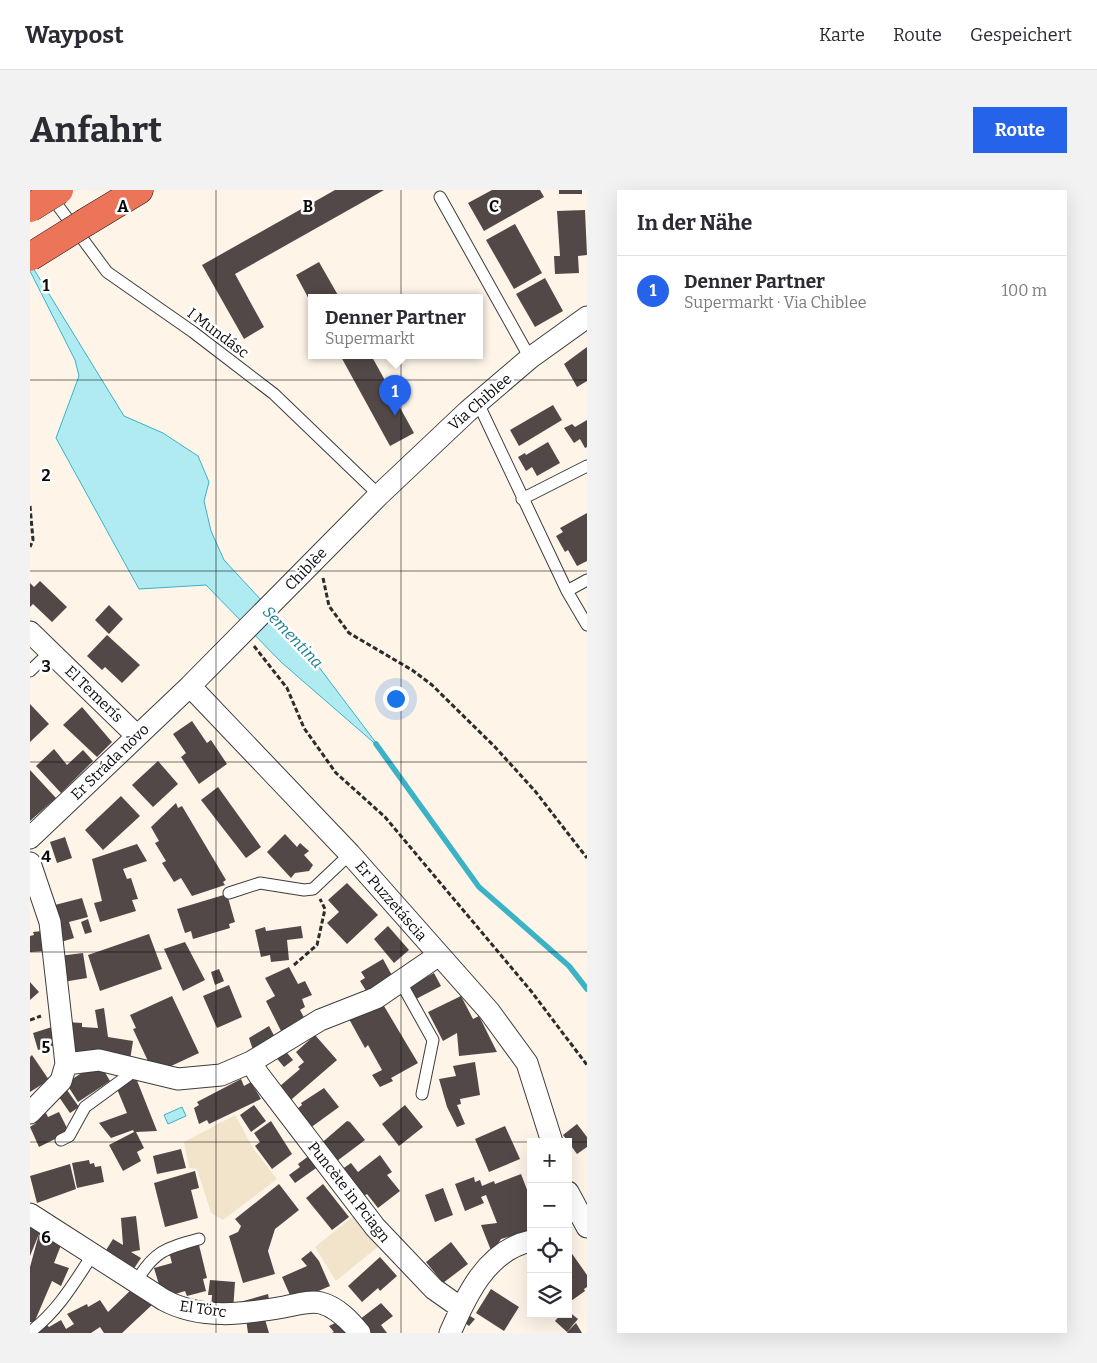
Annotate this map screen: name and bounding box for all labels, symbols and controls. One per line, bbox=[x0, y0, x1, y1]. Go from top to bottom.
text: Waypost bbox=[25, 21, 124, 49]
text: Karte bbox=[819, 24, 865, 46]
text: Route bbox=[893, 24, 942, 46]
text: Gespeichert bbox=[970, 24, 1072, 46]
button: Route bbox=[973, 107, 1067, 153]
text: Anfahrt bbox=[30, 109, 162, 151]
text: A bbox=[117, 197, 129, 216]
text: B bbox=[303, 197, 313, 216]
text: C bbox=[489, 197, 499, 216]
text: In der Nähe bbox=[637, 210, 752, 236]
text: Denner Partner bbox=[684, 270, 825, 293]
text: 1 bbox=[43, 276, 50, 295]
text: 1 bbox=[650, 281, 656, 300]
text: 100 m bbox=[1002, 281, 1047, 300]
text: Supermarkt · Via Chiblee bbox=[684, 293, 866, 312]
popup bbox=[308, 294, 483, 359]
street label: I Mundásc bbox=[184, 304, 252, 362]
text: Denner Partner bbox=[325, 306, 466, 329]
text: Supermarkt bbox=[325, 329, 415, 348]
street label: Via Chiblee bbox=[445, 370, 515, 434]
pin: 1 bbox=[379, 375, 411, 416]
text: 2 bbox=[41, 466, 51, 485]
street label: Chiblèe bbox=[281, 544, 331, 594]
water label: Sementina bbox=[259, 602, 327, 672]
text: 3 bbox=[41, 657, 51, 676]
street label: El Temerís bbox=[61, 662, 127, 726]
your location bbox=[383, 686, 409, 712]
street label: Er Stráda nòvo bbox=[67, 720, 153, 804]
text: 4 bbox=[41, 847, 51, 866]
street label: Er Puzzetáscia bbox=[351, 857, 431, 945]
text: 5 bbox=[42, 1038, 51, 1057]
street label: Puncète in Pciagn bbox=[304, 1138, 394, 1246]
map controls bbox=[527, 1138, 572, 1318]
button: + bbox=[527, 1138, 572, 1183]
button: − bbox=[527, 1183, 572, 1228]
text: 6 bbox=[41, 1228, 51, 1247]
button: locate bbox=[527, 1228, 572, 1273]
button: layers bbox=[527, 1273, 572, 1318]
street label: El Törc bbox=[178, 1297, 228, 1321]

